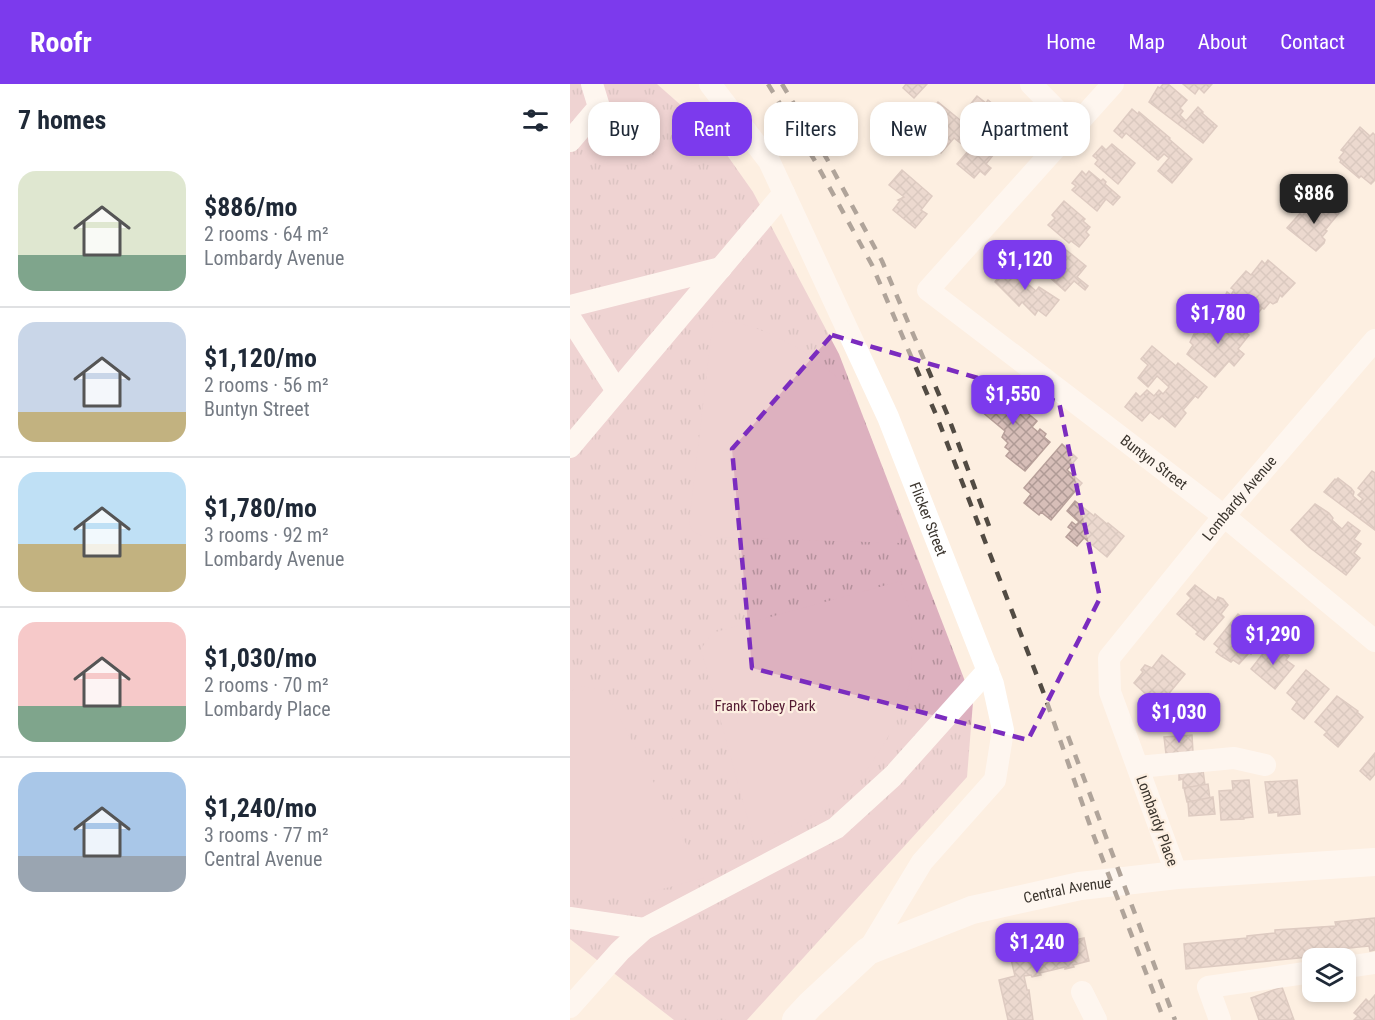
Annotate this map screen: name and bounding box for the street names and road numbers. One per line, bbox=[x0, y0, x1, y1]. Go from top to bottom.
street label: Buntyn Street bbox=[1117, 431, 1191, 494]
street label: Lombardy Avenue bbox=[1199, 452, 1280, 544]
street label: Flicker Street bbox=[906, 480, 951, 559]
street label: Lombardy Place bbox=[1132, 773, 1182, 869]
street label: Central Avenue bbox=[1022, 874, 1112, 907]

